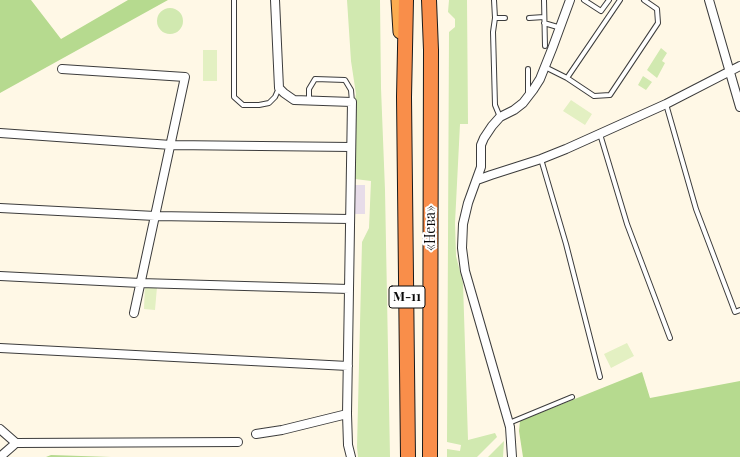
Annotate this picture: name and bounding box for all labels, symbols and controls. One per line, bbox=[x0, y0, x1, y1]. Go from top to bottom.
street label: «Нева» bbox=[423, 205, 439, 251]
road number: М-11 bbox=[389, 286, 425, 308]

